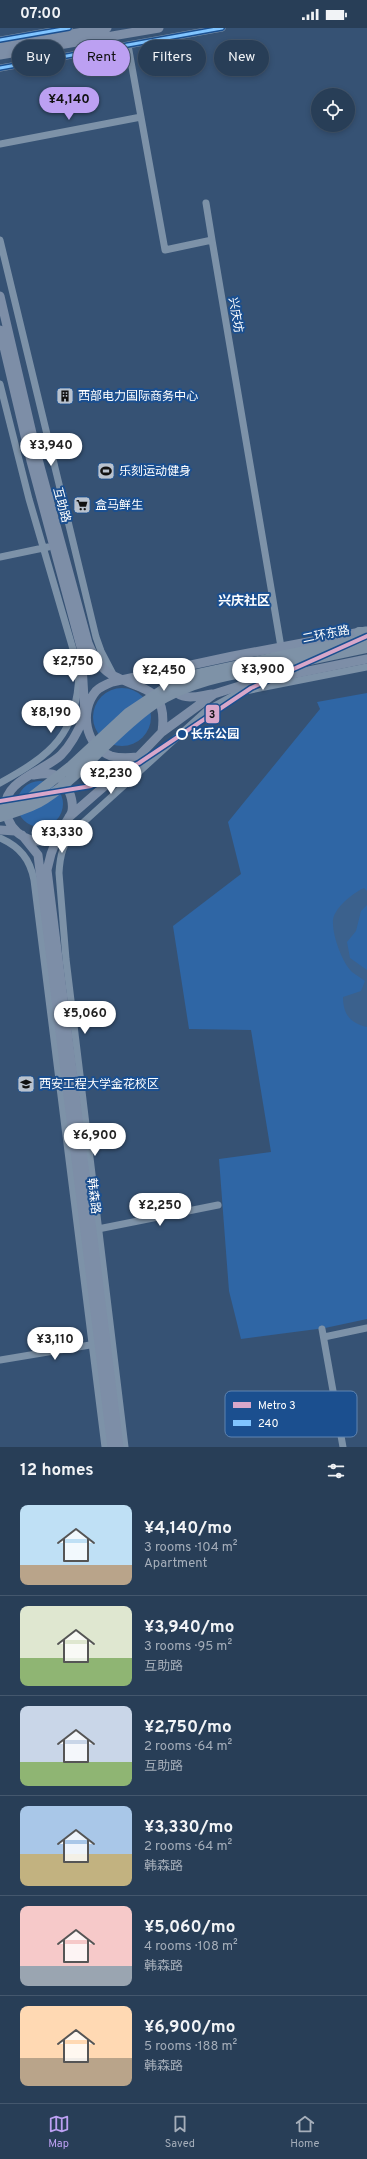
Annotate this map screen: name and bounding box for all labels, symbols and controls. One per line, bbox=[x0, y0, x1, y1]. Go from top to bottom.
text: 07:00 bbox=[20, 5, 61, 24]
chip: Buy bbox=[12, 40, 65, 76]
chip: Rent bbox=[73, 40, 130, 76]
chip: Filters bbox=[138, 40, 206, 76]
chip: New bbox=[214, 40, 269, 76]
pin: ¥4,140 bbox=[36, 87, 102, 121]
map controls bbox=[311, 88, 355, 132]
button: locate bbox=[311, 88, 355, 132]
text: ¥4,140 bbox=[48, 92, 90, 108]
street label: 兴庆坊 bbox=[224, 296, 246, 334]
building icon: 西部电力国际商务中心 bbox=[55, 386, 75, 406]
place label: 西部电力国际商务中心 bbox=[78, 389, 198, 405]
pin: ¥3,940 bbox=[18, 433, 84, 467]
text: ¥3,940 bbox=[29, 438, 73, 454]
sports icon: 乐刻运动健身 bbox=[96, 461, 116, 481]
place label: 乐刻运动健身 bbox=[119, 464, 191, 480]
street label: 互助路 bbox=[49, 486, 73, 525]
supermarket icon: 盒马鲜生 bbox=[72, 495, 92, 515]
place label: 盒马鲜生 bbox=[95, 498, 143, 514]
district label: 兴庆社区 bbox=[218, 593, 270, 610]
street label: 二环东路 bbox=[301, 623, 351, 647]
pin: ¥2,750 bbox=[40, 649, 106, 683]
text: ¥2,750 bbox=[52, 654, 94, 670]
pin: ¥3,900 bbox=[230, 657, 296, 691]
pin: ¥2,450 bbox=[131, 658, 197, 692]
text: ¥3,900 bbox=[241, 662, 285, 678]
text: ¥2,450 bbox=[142, 663, 186, 679]
pin: ¥8,190 bbox=[18, 700, 84, 734]
line badge: 3 bbox=[205, 704, 220, 724]
text: ¥8,190 bbox=[31, 705, 71, 721]
text: 3 bbox=[209, 708, 215, 722]
place label: 长乐公园 bbox=[191, 727, 239, 743]
marker: 长乐公园 bbox=[176, 728, 188, 740]
pin: ¥2,230 bbox=[78, 761, 144, 795]
text: ¥2,230 bbox=[89, 766, 133, 782]
pin: ¥3,330 bbox=[29, 820, 95, 854]
text: ¥3,330 bbox=[41, 825, 83, 841]
pin: ¥5,060 bbox=[52, 1001, 118, 1035]
text: ¥5,060 bbox=[63, 1006, 107, 1022]
school or university icon: 西安工程大学金花校区 bbox=[16, 1074, 36, 1094]
place label: 西安工程大学金花校区 bbox=[39, 1077, 159, 1093]
pin: ¥6,900 bbox=[62, 1123, 128, 1157]
text: ¥6,900 bbox=[73, 1128, 117, 1144]
street label: 韩森路 bbox=[83, 1177, 103, 1215]
pin: ¥2,250 bbox=[127, 1193, 193, 1227]
text: ¥2,250 bbox=[138, 1198, 182, 1214]
pin: ¥3,110 bbox=[22, 1327, 88, 1361]
text: ¥3,110 bbox=[36, 1332, 74, 1348]
legend bbox=[225, 1391, 357, 1437]
text: Metro 3 bbox=[258, 1399, 296, 1413]
text: 240 bbox=[258, 1417, 279, 1431]
text: 12 homes bbox=[20, 1460, 94, 1482]
icon: filters bbox=[325, 1460, 347, 1482]
text: ¥4,140/mo bbox=[144, 1518, 232, 1540]
icon: home bbox=[52, 1521, 100, 1569]
text: 3 rooms · 104 m² bbox=[144, 1540, 238, 1556]
text: Apartment bbox=[144, 1556, 207, 1572]
text: ¥3,940/mo bbox=[144, 1617, 234, 1639]
icon: home bbox=[52, 1622, 100, 1670]
text: 3 rooms · 95 m² bbox=[144, 1639, 232, 1655]
text: 互助路 bbox=[144, 1659, 183, 1675]
text: ¥2,750/mo bbox=[144, 1717, 232, 1739]
icon: home bbox=[52, 1722, 100, 1770]
text: 2 rooms · 64 m² bbox=[144, 1739, 232, 1755]
text: 互助路 bbox=[144, 1759, 183, 1775]
text: ¥3,330/mo bbox=[144, 1817, 233, 1839]
icon: home bbox=[52, 1822, 100, 1870]
text: 2 rooms · 64 m² bbox=[144, 1839, 232, 1855]
text: 韩森路 bbox=[144, 1859, 183, 1875]
text: ¥5,060/mo bbox=[144, 1917, 235, 1939]
icon: home bbox=[52, 1922, 100, 1970]
text: 4 rooms · 108 m² bbox=[144, 1939, 238, 1955]
text: 韩森路 bbox=[144, 1959, 183, 1975]
text: ¥6,900/mo bbox=[144, 2017, 235, 2039]
icon: home bbox=[52, 2022, 100, 2070]
text: 5 rooms · 188 m² bbox=[144, 2039, 237, 2055]
text: 韩森路 bbox=[144, 2059, 183, 2075]
tab: Map bbox=[48, 2113, 70, 2151]
tab: Saved bbox=[165, 2113, 195, 2151]
tab: Home bbox=[290, 2113, 319, 2151]

